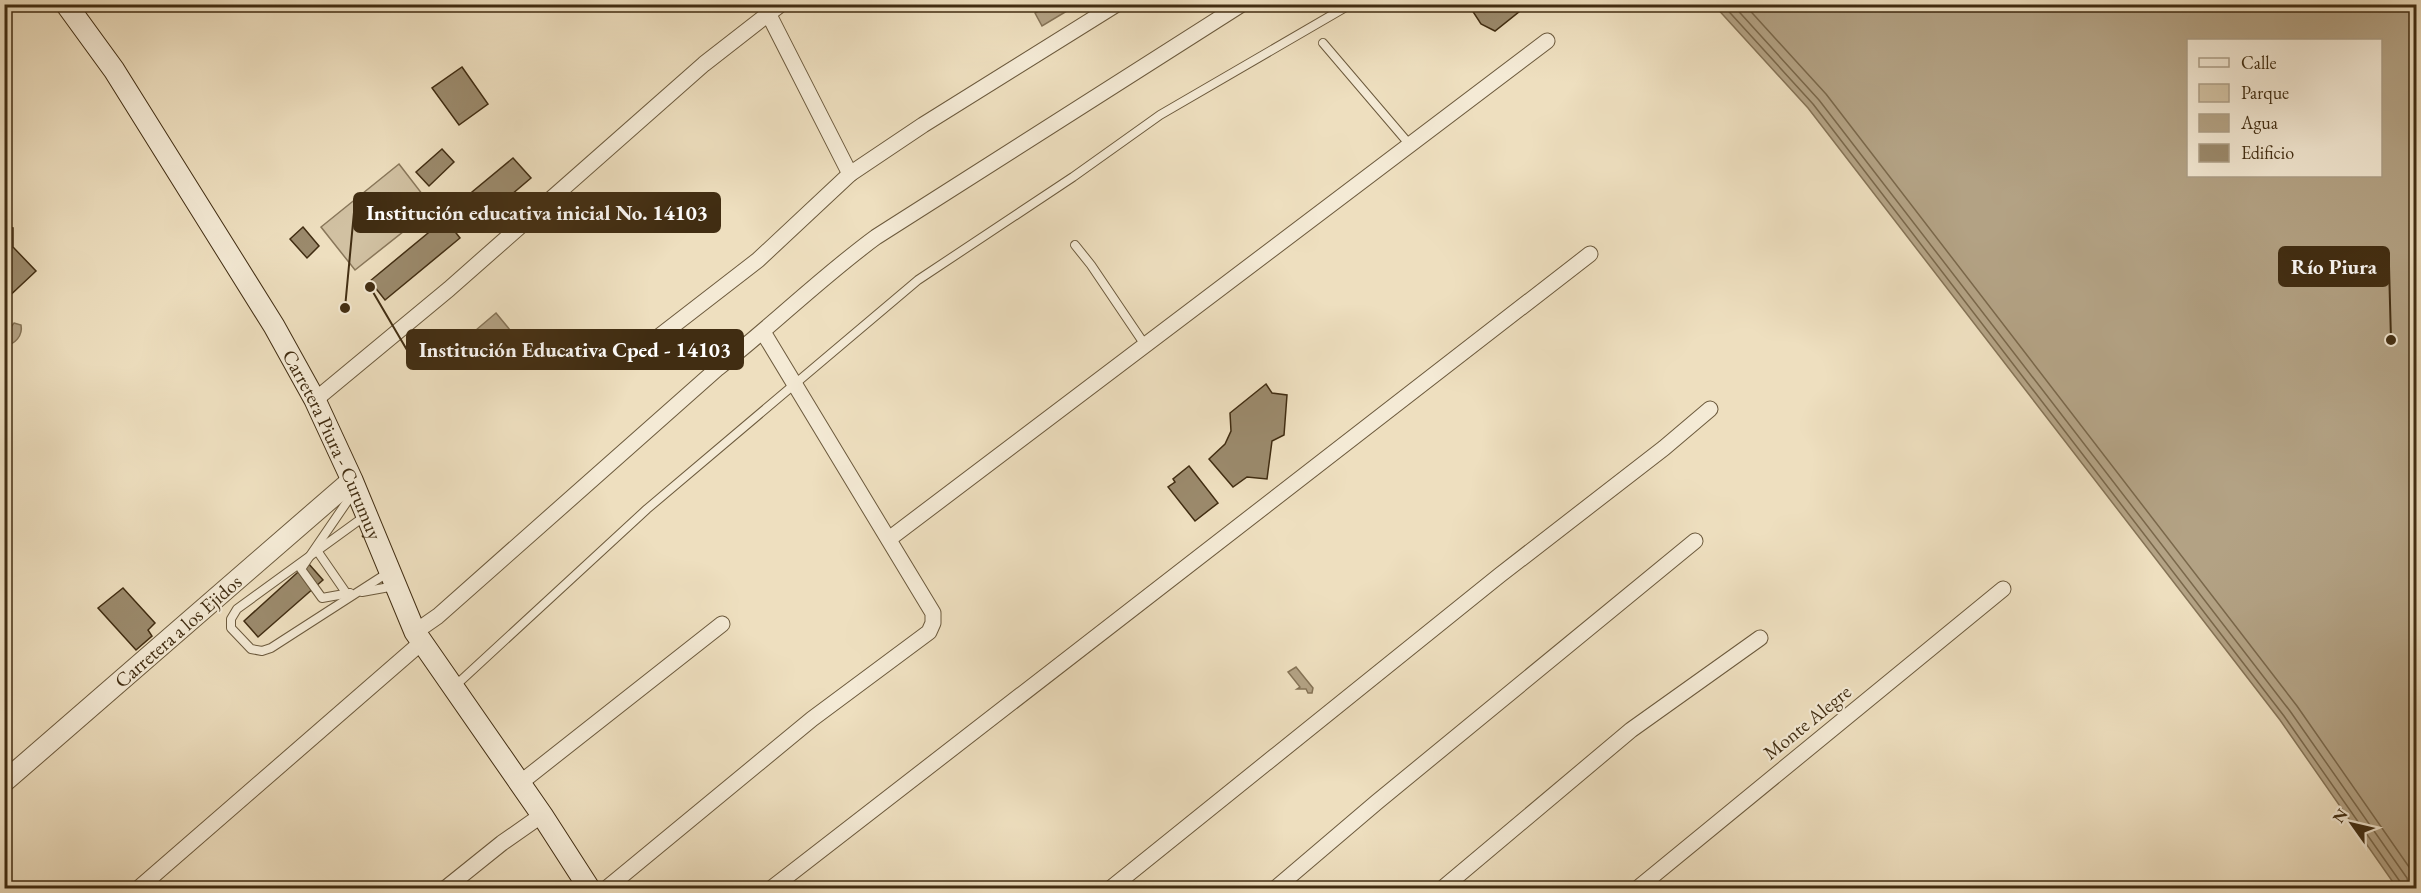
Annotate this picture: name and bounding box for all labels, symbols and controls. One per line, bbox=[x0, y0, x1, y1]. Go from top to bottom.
legend bbox=[2187, 39, 2382, 177]
text: Calle bbox=[2241, 51, 2277, 74]
text: Parque bbox=[2241, 81, 2289, 104]
text: Agua bbox=[2240, 111, 2279, 134]
text: Edificio bbox=[2241, 141, 2294, 164]
callout: Institución educativa inicial No. 14103 bbox=[354, 193, 720, 232]
text: Institución educativa inicial No. 14103 bbox=[366, 199, 708, 226]
callout: Río Piura bbox=[2279, 247, 2389, 286]
text: Río Piura bbox=[2291, 253, 2378, 280]
callout: Institución Educativa Cped - 14103 bbox=[407, 330, 743, 369]
text: Institución Educativa Cped - 14103 bbox=[419, 336, 731, 363]
street label: Carretera Piura - Curumuy bbox=[277, 345, 388, 544]
street label: Carretera a los Ejidos bbox=[109, 569, 247, 693]
street label: Monte Alegre bbox=[1758, 678, 1856, 765]
north arrow bbox=[2322, 794, 2382, 854]
text: N bbox=[2328, 805, 2352, 827]

